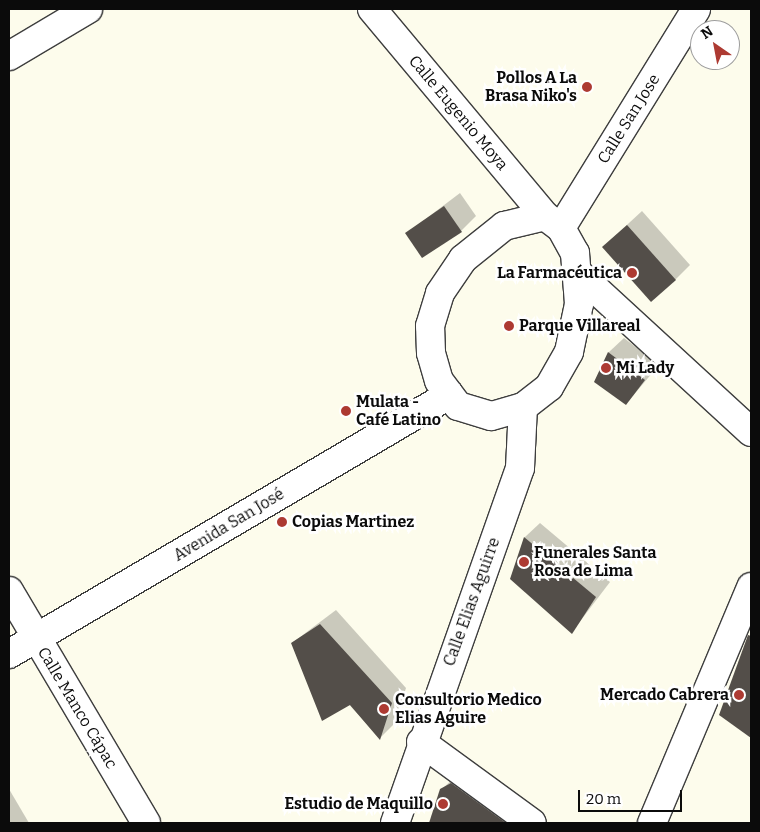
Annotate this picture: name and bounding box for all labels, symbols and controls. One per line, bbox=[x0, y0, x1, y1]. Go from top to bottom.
north arrow bbox=[690, 20, 740, 70]
text: N bbox=[698, 23, 716, 43]
street label: Calle Eugenio Moya bbox=[404, 52, 512, 174]
place label: Pollos A La Brasa Niko's bbox=[485, 68, 577, 106]
street label: Calle San Jose bbox=[594, 71, 664, 167]
marker: Pollos A La Brasa Niko's bbox=[581, 81, 593, 93]
place label: La Farmacéutica bbox=[497, 263, 622, 283]
marker: La Farmacéutica bbox=[626, 267, 638, 279]
place label: Parque Villareal bbox=[519, 316, 641, 336]
marker: Parque Villareal bbox=[503, 320, 515, 332]
place label: Mi Lady bbox=[616, 358, 674, 378]
marker: Mi Lady bbox=[600, 362, 612, 374]
place label: Mulata - Café Latino bbox=[356, 392, 441, 430]
marker: Mulata - Café Latino bbox=[340, 405, 352, 417]
street label: Avenida San José bbox=[170, 484, 288, 566]
place label: Copias Martinez bbox=[292, 512, 414, 532]
marker: Copias Martinez bbox=[276, 516, 288, 528]
street label: Calle Elias Aguirre bbox=[440, 535, 504, 669]
place label: Funerales Santa Rosa de Lima bbox=[534, 543, 656, 581]
marker: Funerales Santa Rosa de Lima bbox=[518, 556, 530, 568]
street label: Calle Manco Cápac bbox=[33, 644, 121, 772]
place label: Mercado Cabrera bbox=[600, 685, 729, 705]
marker: Mercado Cabrera bbox=[733, 689, 745, 701]
place label: Consultorio Medico Elias Aguire bbox=[395, 690, 542, 728]
marker: Consultorio Medico Elias Aguire bbox=[377, 702, 391, 716]
scale bar bbox=[580, 780, 684, 812]
text: 20 m bbox=[586, 790, 621, 808]
place label: Estudio de Maquillo bbox=[284, 794, 433, 814]
marker: Estudio de Maquillo bbox=[437, 798, 449, 810]

